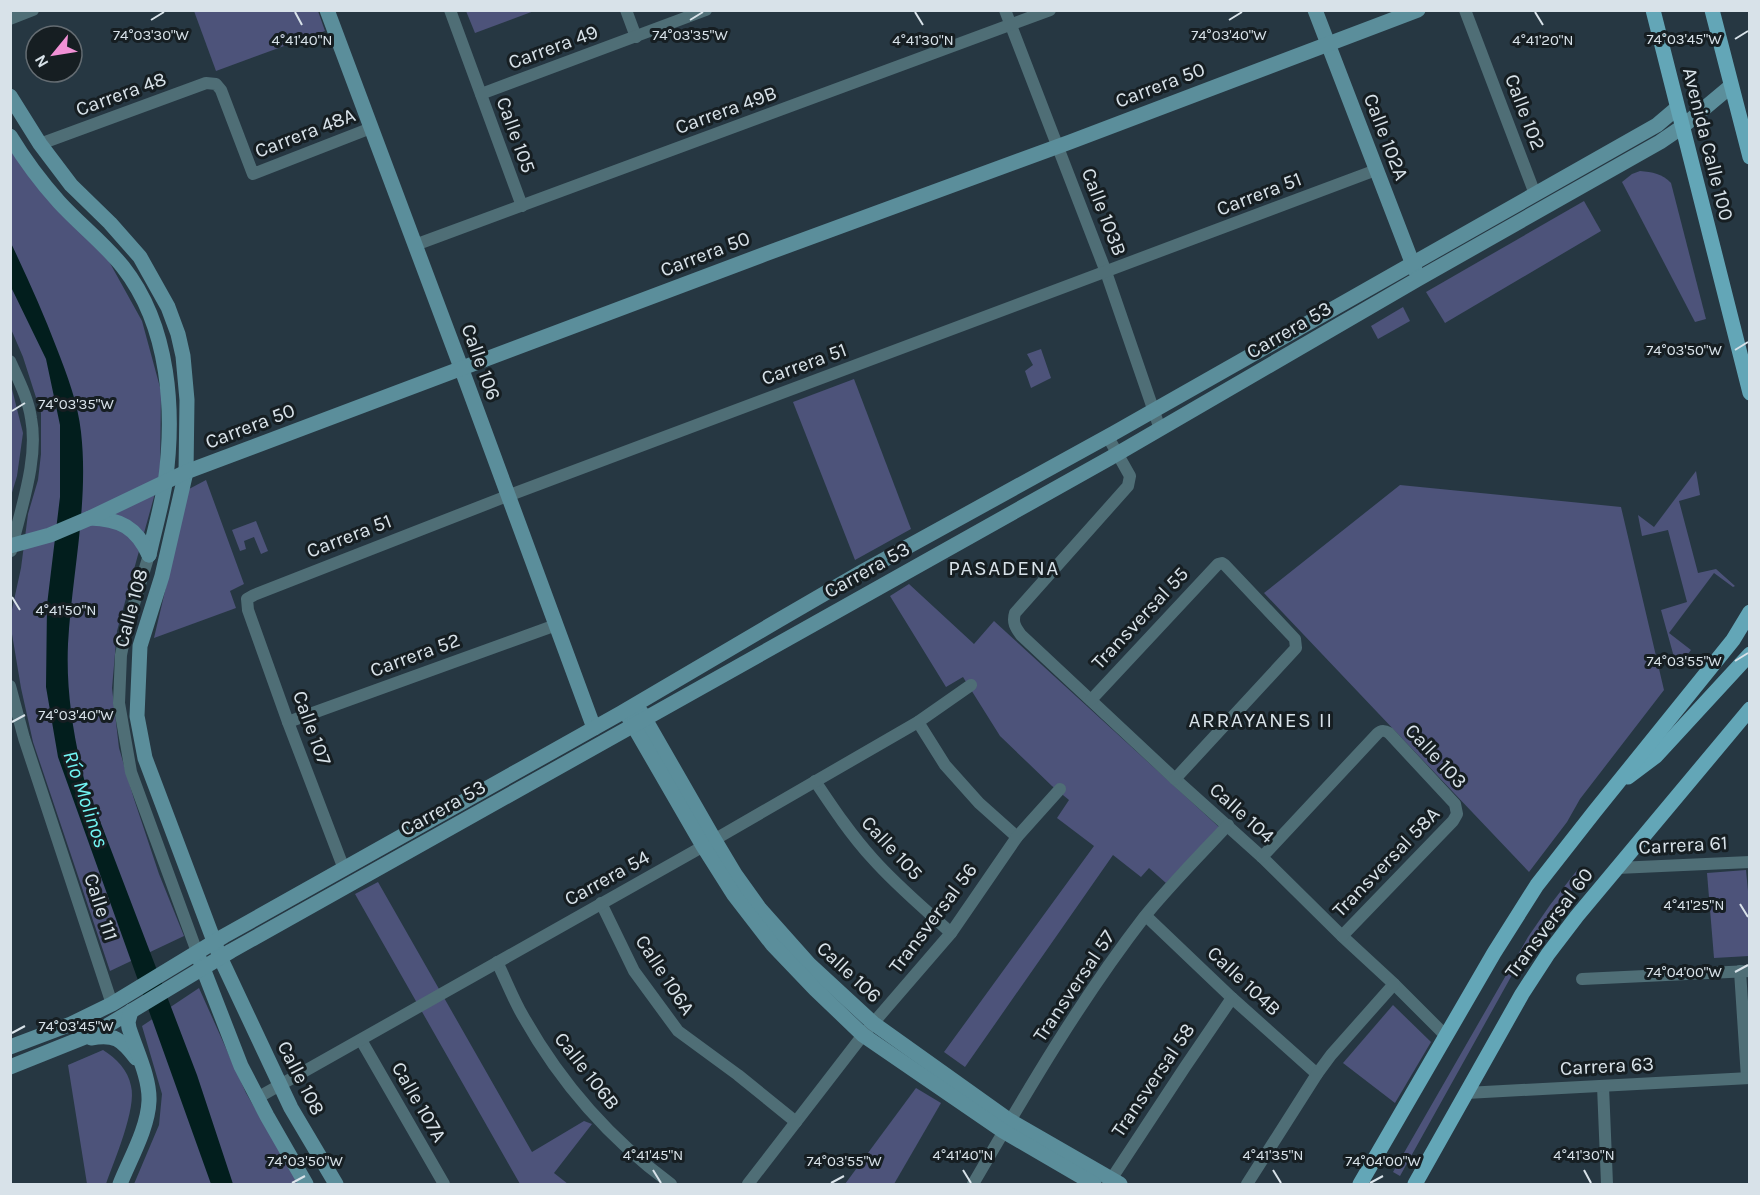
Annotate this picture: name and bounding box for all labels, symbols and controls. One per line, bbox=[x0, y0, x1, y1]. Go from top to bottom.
street label: Carrera 49 bbox=[505, 20, 601, 74]
north arrow bbox=[24, 24, 84, 84]
text: 74°03'30"W bbox=[113, 26, 190, 44]
text: 74°03'35"W bbox=[652, 26, 728, 44]
text: 74°03'40"W bbox=[1191, 26, 1267, 44]
text: 74°03'45"W bbox=[1646, 30, 1722, 48]
text: 4°41'40"N bbox=[272, 31, 332, 49]
text: 4°41'30"N bbox=[892, 31, 954, 49]
text: 4°41'20"N bbox=[1512, 31, 1574, 49]
text: N bbox=[30, 52, 53, 71]
street label: Carrera 50 bbox=[1112, 57, 1208, 113]
street label: Avenida Calle 100 bbox=[1678, 65, 1738, 223]
street label: Carrera 48 bbox=[73, 67, 169, 121]
street label: Calle 102 bbox=[1500, 71, 1550, 153]
street label: Carrera 49B bbox=[672, 81, 780, 139]
street label: Calle 102A bbox=[1359, 90, 1413, 184]
street label: Calle 105 bbox=[492, 94, 540, 176]
street label: Carrera 48A bbox=[251, 103, 359, 163]
street label: Calle 103B bbox=[1077, 165, 1131, 259]
street label: Carrera 51 bbox=[1213, 167, 1305, 221]
street label: Carrera 50 bbox=[657, 226, 753, 282]
street label: Carrera 53 bbox=[1243, 297, 1335, 363]
street label: Calle 106 bbox=[457, 321, 505, 403]
street label: Carrera 51 bbox=[758, 338, 850, 390]
text: 74°03'50"W bbox=[1646, 341, 1722, 359]
text: 74°03'35"W bbox=[38, 395, 114, 413]
street label: Carrera 50 bbox=[202, 398, 298, 454]
street label: Carrera 51 bbox=[303, 509, 395, 563]
street label: Carrera 53 bbox=[820, 537, 914, 603]
district label: PASADENA bbox=[948, 556, 1060, 580]
street label: Transversal 55 bbox=[1087, 562, 1193, 674]
street label: Calle 108 bbox=[110, 566, 152, 650]
text: 4°41'50"N bbox=[35, 601, 97, 619]
street label: Carrera 52 bbox=[367, 628, 463, 682]
text: 74°03'55"W bbox=[1646, 652, 1722, 670]
street label: Calle 107 bbox=[288, 688, 336, 769]
text: 74°03'40"W bbox=[38, 706, 114, 724]
district label: ARRAYANES II bbox=[1188, 708, 1334, 732]
street label: Calle 103 bbox=[1400, 719, 1472, 793]
water label: Río Molinos bbox=[58, 747, 114, 851]
street label: Carrera 53 bbox=[396, 775, 490, 841]
street label: Calle 104 bbox=[1205, 778, 1279, 848]
street label: Transversal 58A bbox=[1328, 802, 1444, 922]
street label: Calle 105 bbox=[857, 811, 927, 885]
street label: Carrera 61 bbox=[1638, 831, 1728, 859]
street label: Carrera 54 bbox=[561, 845, 653, 911]
street label: Transversal 56 bbox=[884, 859, 982, 977]
street label: Transversal 60 bbox=[1500, 863, 1598, 983]
street label: Calle 111 bbox=[79, 870, 123, 944]
text: 4°41'25"N bbox=[1664, 896, 1724, 914]
street label: Transversal 57 bbox=[1028, 925, 1120, 1046]
street label: Calle 106A bbox=[631, 931, 699, 1019]
street label: Calle 106 bbox=[812, 937, 886, 1007]
street label: Calle 104B bbox=[1203, 941, 1285, 1021]
text: 74°04'00"W bbox=[1646, 963, 1722, 981]
text: 74°03'45"W bbox=[38, 1017, 114, 1035]
street label: Transversal 58 bbox=[1106, 1019, 1200, 1141]
street label: Calle 106B bbox=[550, 1028, 624, 1114]
street label: Calle 108 bbox=[273, 1037, 329, 1119]
street label: Carrera 63 bbox=[1559, 1052, 1655, 1080]
street label: Calle 107A bbox=[387, 1058, 451, 1146]
text: 4°41'45"N bbox=[623, 1146, 683, 1164]
text: 4°41'40"N bbox=[933, 1146, 993, 1164]
text: 4°41'35"N bbox=[1242, 1146, 1304, 1164]
text: 4°41'30"N bbox=[1553, 1146, 1615, 1164]
text: 74°03'50"W bbox=[267, 1152, 343, 1170]
text: 74°03'55"W bbox=[806, 1152, 882, 1170]
text: 74°04'00"W bbox=[1345, 1152, 1421, 1170]

